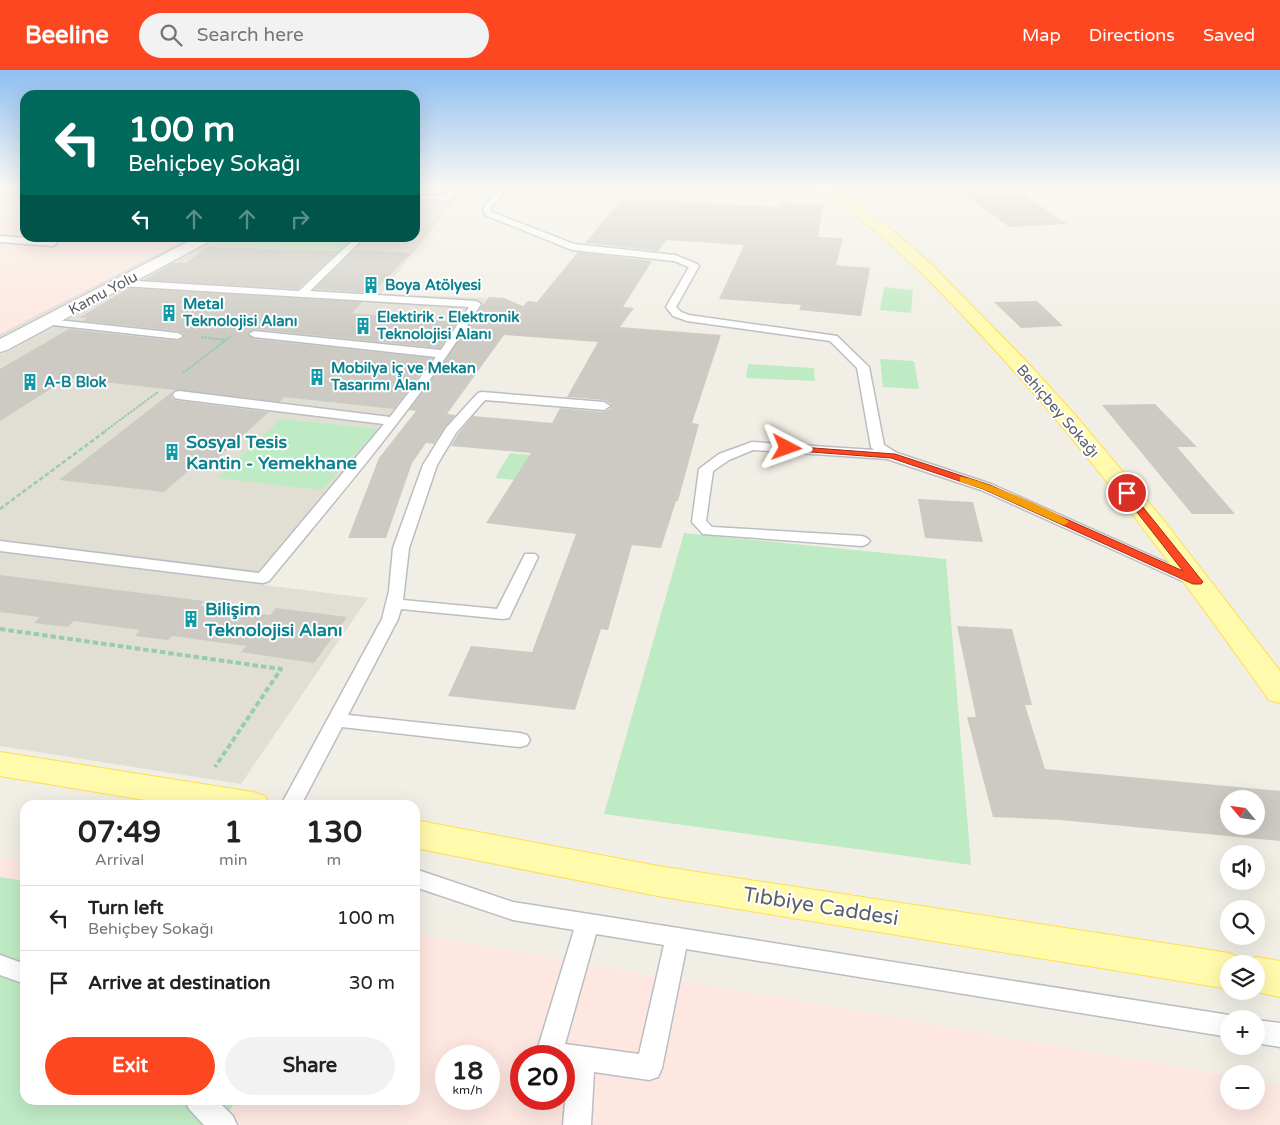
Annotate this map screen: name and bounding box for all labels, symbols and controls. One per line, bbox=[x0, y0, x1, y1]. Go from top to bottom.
search box bbox=[139, 13, 489, 58]
text: Beeline bbox=[25, 21, 109, 50]
icon: search bbox=[157, 21, 185, 49]
text: Search here bbox=[197, 24, 304, 46]
text: Map bbox=[1022, 24, 1061, 46]
text: Directions bbox=[1089, 24, 1175, 46]
text: Saved bbox=[1203, 24, 1255, 46]
text: 100 m bbox=[128, 109, 235, 151]
icon: left bbox=[45, 110, 110, 175]
text: Behiçbey Sokağı bbox=[128, 151, 300, 177]
icon: left bbox=[127, 205, 155, 233]
icon: ahead bbox=[180, 205, 208, 233]
icon: ahead bbox=[233, 205, 261, 233]
icon: right bbox=[286, 205, 314, 233]
street label: Kamu Yolu bbox=[65, 267, 141, 319]
building icon: Boya Atölyesi bbox=[361, 275, 381, 295]
place label: Boya Atölyesi bbox=[385, 276, 481, 295]
place label: Metal Teknolojisi Alanı bbox=[182, 295, 297, 331]
building icon: Metal Teknolojisi Alanı bbox=[159, 303, 179, 323]
place label: Elektirik - Elektronik Teknolojisi Alanı bbox=[376, 308, 519, 344]
building icon: Elektirik - Elektronik Teknolojisi Alanı bbox=[353, 316, 373, 336]
place label: Mobilya iç ve Mekan Tasarımı Alanı bbox=[330, 359, 476, 394]
street label: Behiçbey Sokağı bbox=[1013, 361, 1103, 461]
building icon: Mobilya iç ve Mekan Tasarımı Alanı bbox=[307, 367, 327, 387]
building icon: A-B Blok bbox=[20, 372, 40, 392]
place label: A-B Blok bbox=[44, 373, 107, 391]
position arrow bbox=[760, 421, 812, 473]
place label: Sosyal Tesis Kantin - Yemekhane bbox=[186, 431, 357, 474]
building icon: Sosyal Tesis Kantin - Yemekhane bbox=[162, 442, 182, 462]
pin bbox=[1106, 472, 1148, 514]
icon: arrive bbox=[1113, 479, 1141, 507]
place label: Bilişim Teknolojisi Alanı bbox=[204, 598, 342, 641]
building icon: Bilişim Teknolojisi Alanı bbox=[181, 609, 201, 629]
north arrow bbox=[1220, 790, 1265, 835]
map controls bbox=[1220, 790, 1265, 1110]
text: 07:49 bbox=[78, 814, 161, 851]
text: 1 bbox=[224, 814, 243, 851]
text: 130 bbox=[306, 814, 362, 851]
button: sound bbox=[1220, 845, 1265, 890]
text: Arrival bbox=[95, 850, 144, 870]
text: min bbox=[219, 850, 248, 870]
text: m bbox=[326, 850, 341, 870]
street label: Tıbbiye Caddesi bbox=[741, 882, 900, 931]
text: Turn left bbox=[88, 897, 164, 919]
button: search bbox=[1220, 900, 1265, 945]
icon: left bbox=[45, 904, 73, 932]
text: 100 m bbox=[337, 907, 395, 929]
text: Behiçbey Sokağı bbox=[88, 919, 213, 939]
button: layers bbox=[1220, 955, 1265, 1000]
icon: arrive bbox=[45, 969, 73, 997]
text: Arrive at destination bbox=[88, 972, 271, 994]
text: 30 m bbox=[349, 972, 395, 994]
button: + bbox=[1220, 1010, 1265, 1055]
button: Exit bbox=[45, 1037, 215, 1095]
button: Share bbox=[225, 1037, 395, 1095]
speed limit sign: 20 bbox=[510, 1045, 575, 1110]
text: 18 bbox=[452, 1056, 483, 1086]
button: − bbox=[1220, 1065, 1265, 1110]
text: km/h bbox=[452, 1083, 483, 1097]

